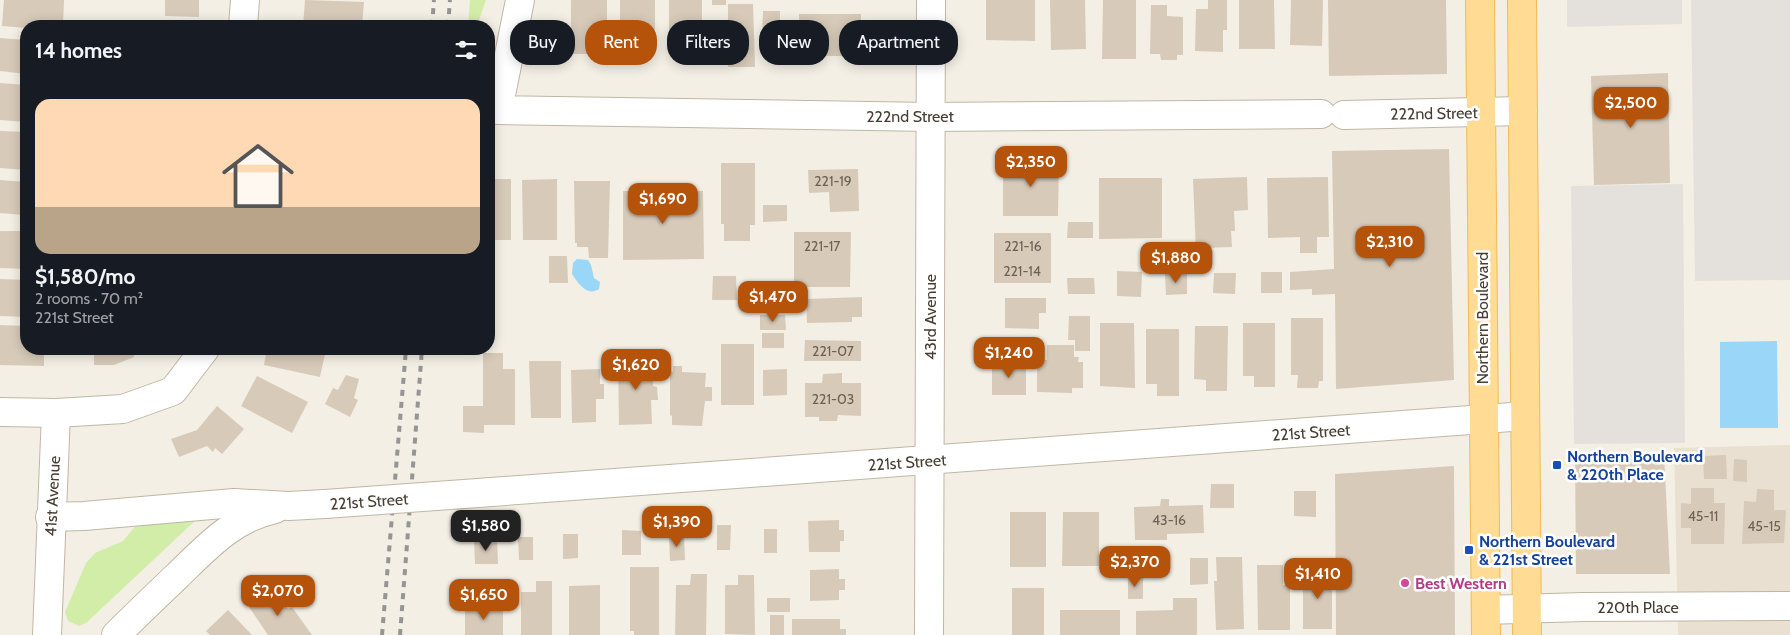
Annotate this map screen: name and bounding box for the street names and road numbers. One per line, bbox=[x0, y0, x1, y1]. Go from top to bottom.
street label: 222nd Street bbox=[1390, 103, 1479, 124]
street label: 222nd Street bbox=[866, 107, 954, 126]
street label: Northern Boulevard bbox=[1473, 252, 1492, 384]
street label: 43rd Avenue bbox=[921, 274, 940, 360]
street label: 221st Street bbox=[1271, 420, 1352, 445]
street label: 221st Street bbox=[867, 450, 948, 475]
street label: 41st Avenue bbox=[41, 455, 64, 537]
street label: 221st Street bbox=[329, 489, 410, 514]
street label: 220th Place bbox=[1597, 598, 1679, 617]

